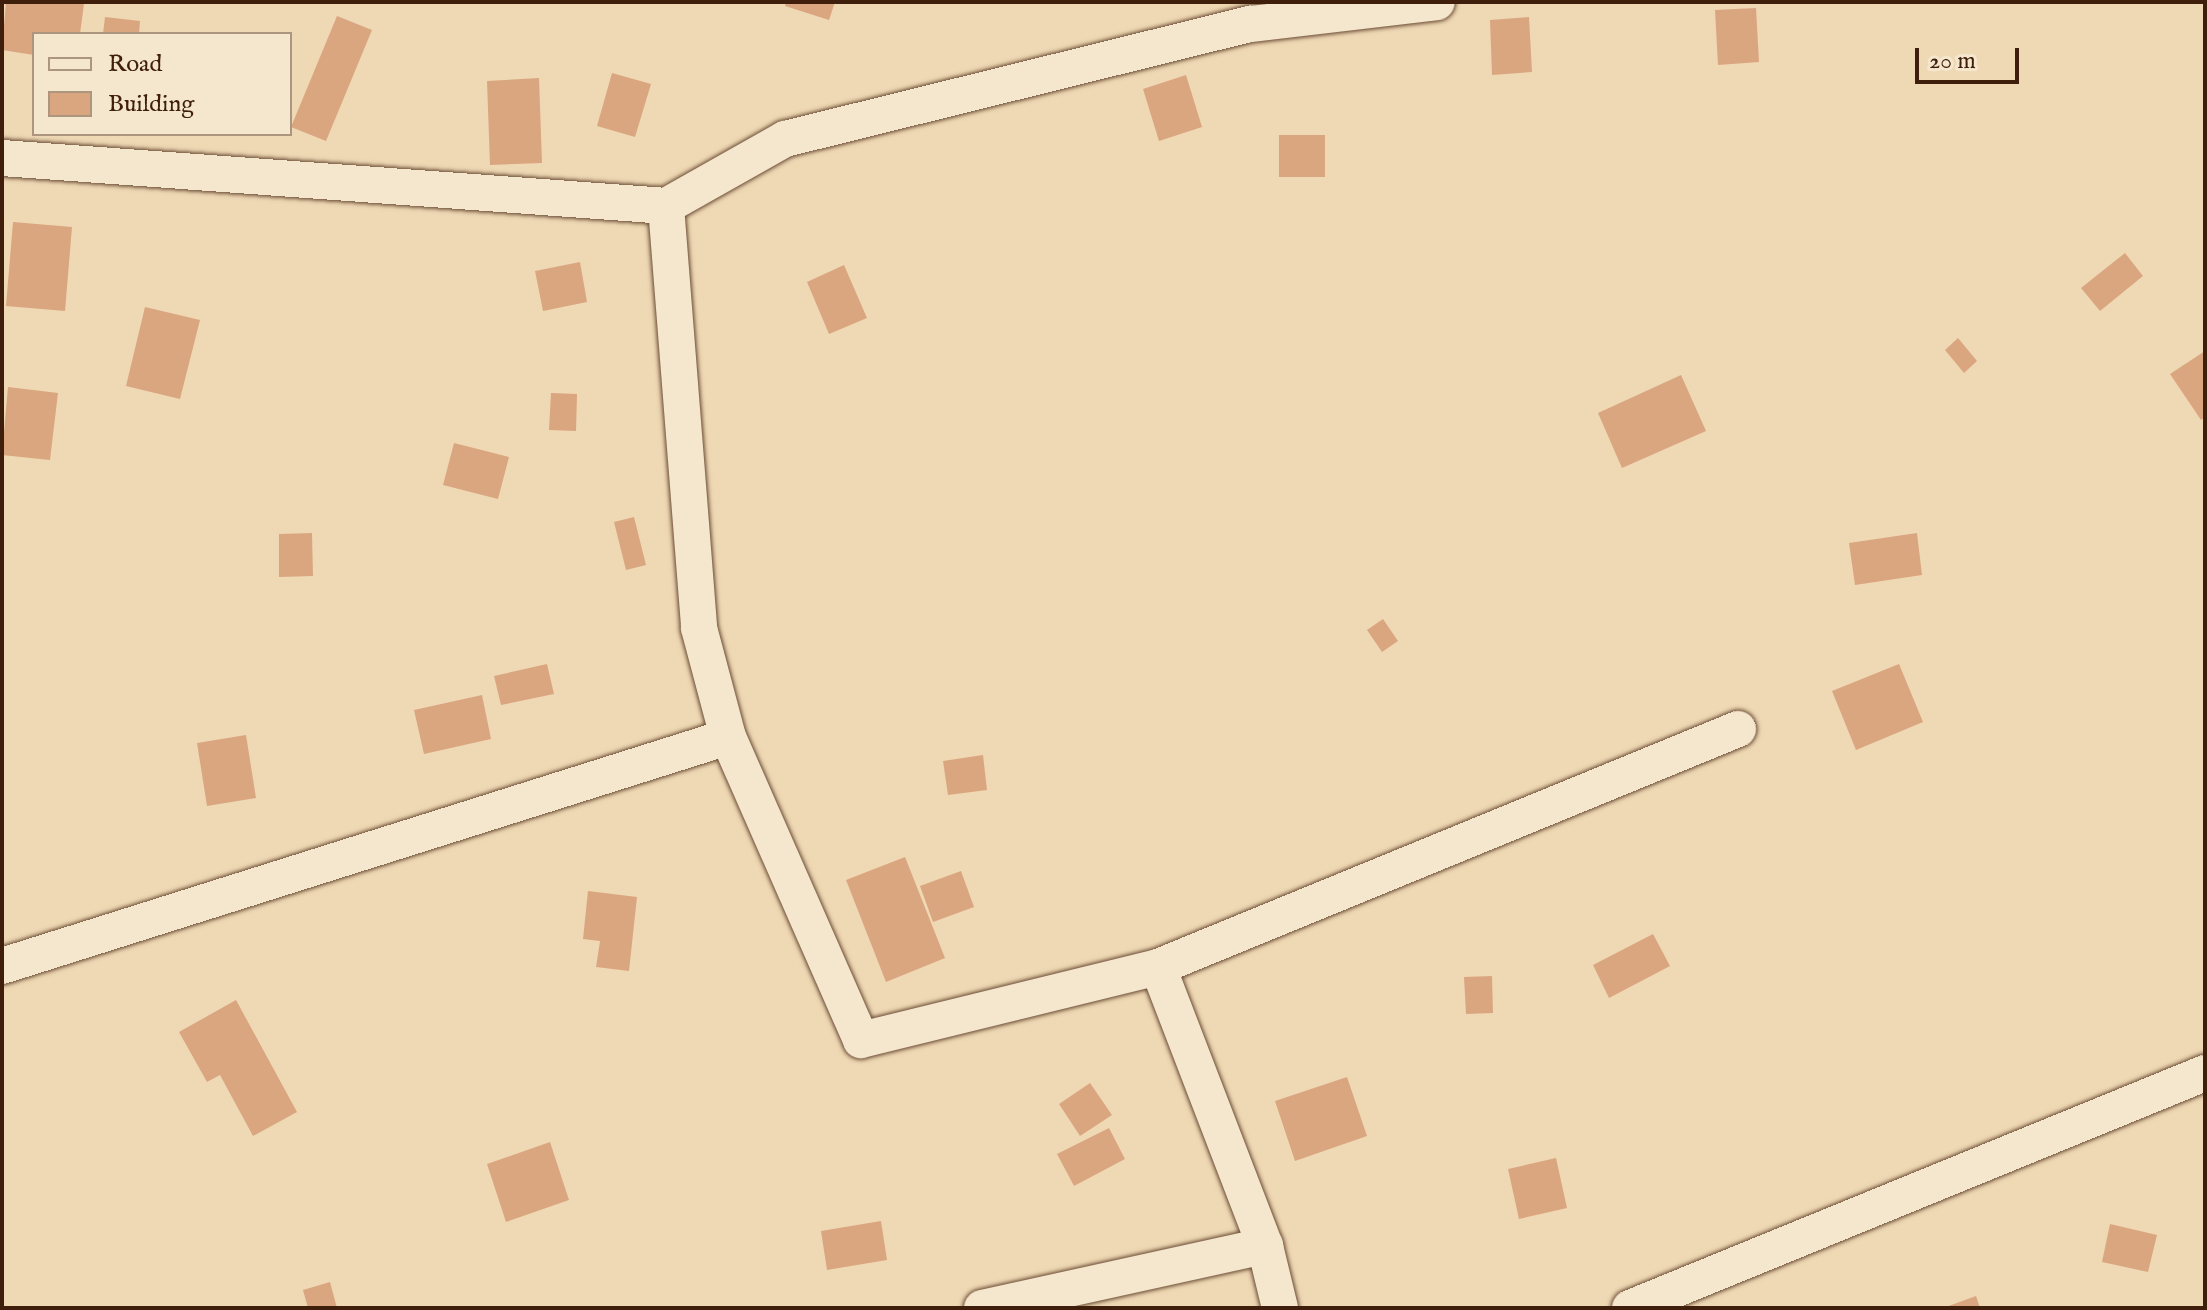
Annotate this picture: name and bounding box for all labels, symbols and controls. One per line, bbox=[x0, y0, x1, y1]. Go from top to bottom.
legend bbox=[32, 32, 292, 136]
scale bar bbox=[1919, 32, 2023, 82]
text: 20 m bbox=[1929, 46, 1976, 77]
text: Road bbox=[108, 49, 162, 80]
text: Building bbox=[108, 89, 194, 120]

